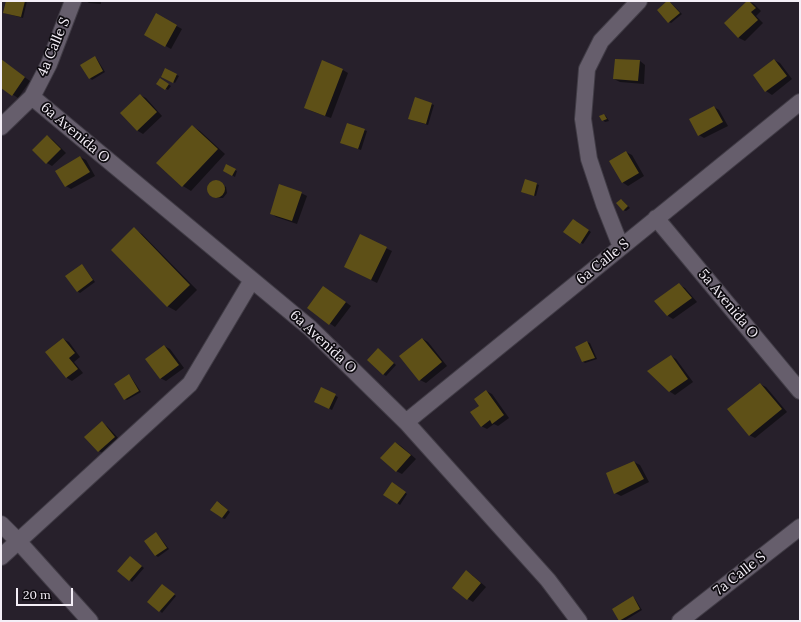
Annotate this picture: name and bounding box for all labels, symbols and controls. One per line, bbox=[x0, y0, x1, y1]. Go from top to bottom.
street label: 4a Calle S bbox=[34, 15, 74, 79]
street label: 6a Avenida O bbox=[37, 99, 113, 167]
street label: 6a Calle S bbox=[573, 236, 633, 288]
street label: 5a Avenida O bbox=[694, 266, 762, 342]
street label: 6a Avenida O bbox=[286, 307, 360, 377]
street label: 7a Calle S bbox=[711, 549, 769, 599]
scale bar bbox=[18, 580, 75, 606]
text: 20 m bbox=[23, 587, 51, 602]

